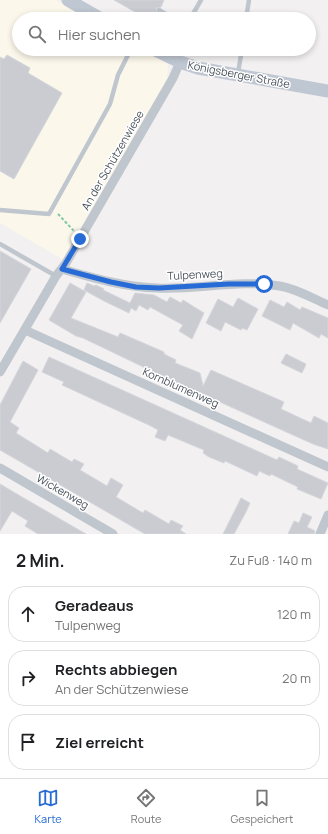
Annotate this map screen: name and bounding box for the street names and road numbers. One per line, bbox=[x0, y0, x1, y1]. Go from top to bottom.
street label: Königsberger Straße bbox=[187, 57, 292, 91]
street label: An der Schützenwiese bbox=[77, 107, 147, 213]
street label: Tulpenweg bbox=[167, 265, 223, 283]
street label: Kornblumenweg bbox=[141, 363, 221, 411]
street label: Wickenweg bbox=[34, 470, 92, 512]

